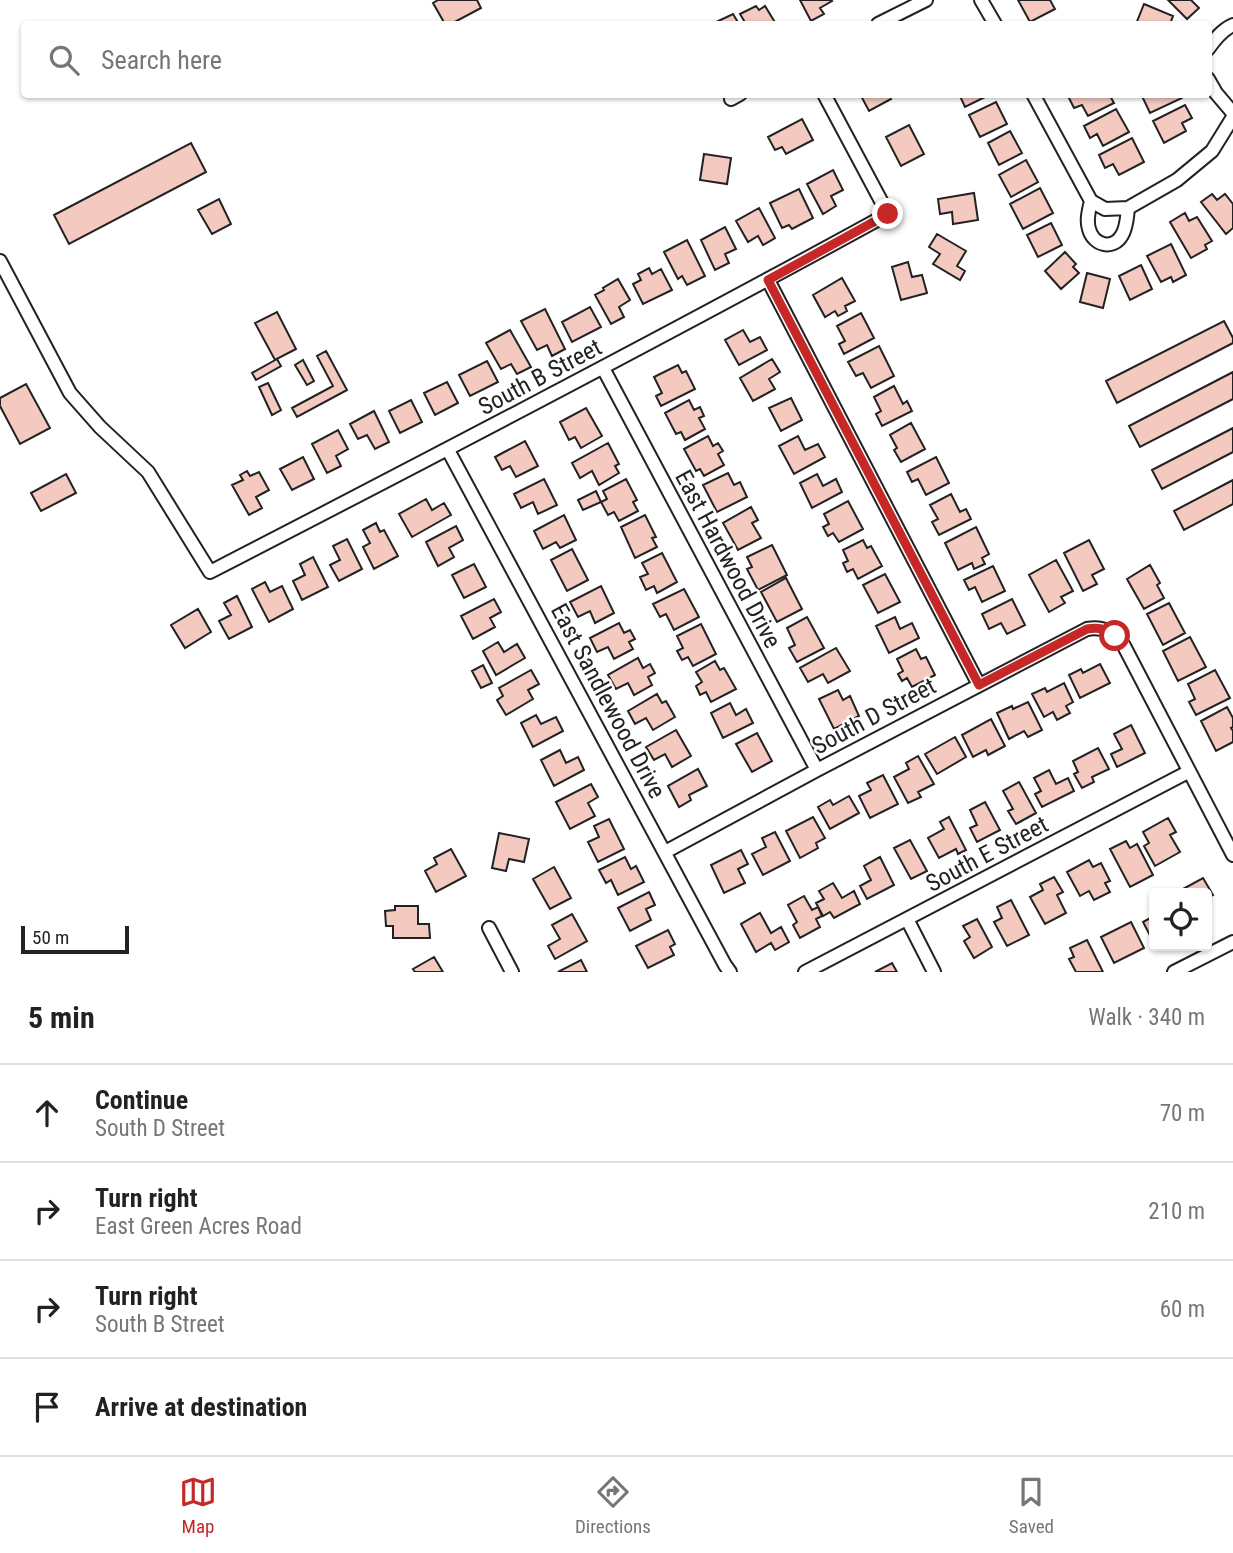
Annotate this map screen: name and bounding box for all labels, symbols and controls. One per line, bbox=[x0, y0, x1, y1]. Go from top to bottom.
search box bbox=[21, 21, 1212, 98]
icon: search bbox=[45, 41, 83, 79]
text: Search here bbox=[101, 45, 222, 75]
route end bbox=[872, 198, 903, 229]
street label: South B Street bbox=[474, 333, 606, 421]
street label: East Hardwood Drive bbox=[669, 465, 787, 653]
street label: East Sandlewood Drive bbox=[545, 599, 671, 803]
route start bbox=[1099, 620, 1130, 651]
street label: South D Street bbox=[807, 672, 941, 760]
street label: South E Street bbox=[921, 810, 1053, 898]
map controls bbox=[1149, 888, 1212, 951]
button: locate bbox=[1149, 888, 1212, 951]
scale bar bbox=[21, 923, 130, 955]
text: 50 m bbox=[32, 926, 69, 949]
text: 5 min bbox=[28, 1000, 95, 1035]
text: Walk · 340 m bbox=[1088, 1004, 1205, 1031]
text: Continue bbox=[95, 1085, 188, 1115]
icon: ahead bbox=[28, 1094, 66, 1132]
text: 70 m bbox=[1160, 1100, 1205, 1127]
text: South D Street bbox=[95, 1115, 225, 1142]
text: Turn right bbox=[95, 1183, 197, 1213]
icon: right bbox=[28, 1192, 66, 1230]
text: 210 m bbox=[1148, 1198, 1205, 1225]
text: East Green Acres Road bbox=[95, 1213, 302, 1240]
text: Turn right bbox=[95, 1281, 197, 1311]
icon: right bbox=[28, 1290, 66, 1328]
text: 60 m bbox=[1160, 1296, 1205, 1323]
text: South B Street bbox=[95, 1311, 225, 1338]
icon: arrive bbox=[28, 1388, 66, 1426]
text: Arrive at destination bbox=[95, 1392, 307, 1422]
tab: Map bbox=[179, 1473, 217, 1538]
tab: Directions bbox=[575, 1473, 651, 1538]
tab: Saved bbox=[1009, 1473, 1054, 1538]

